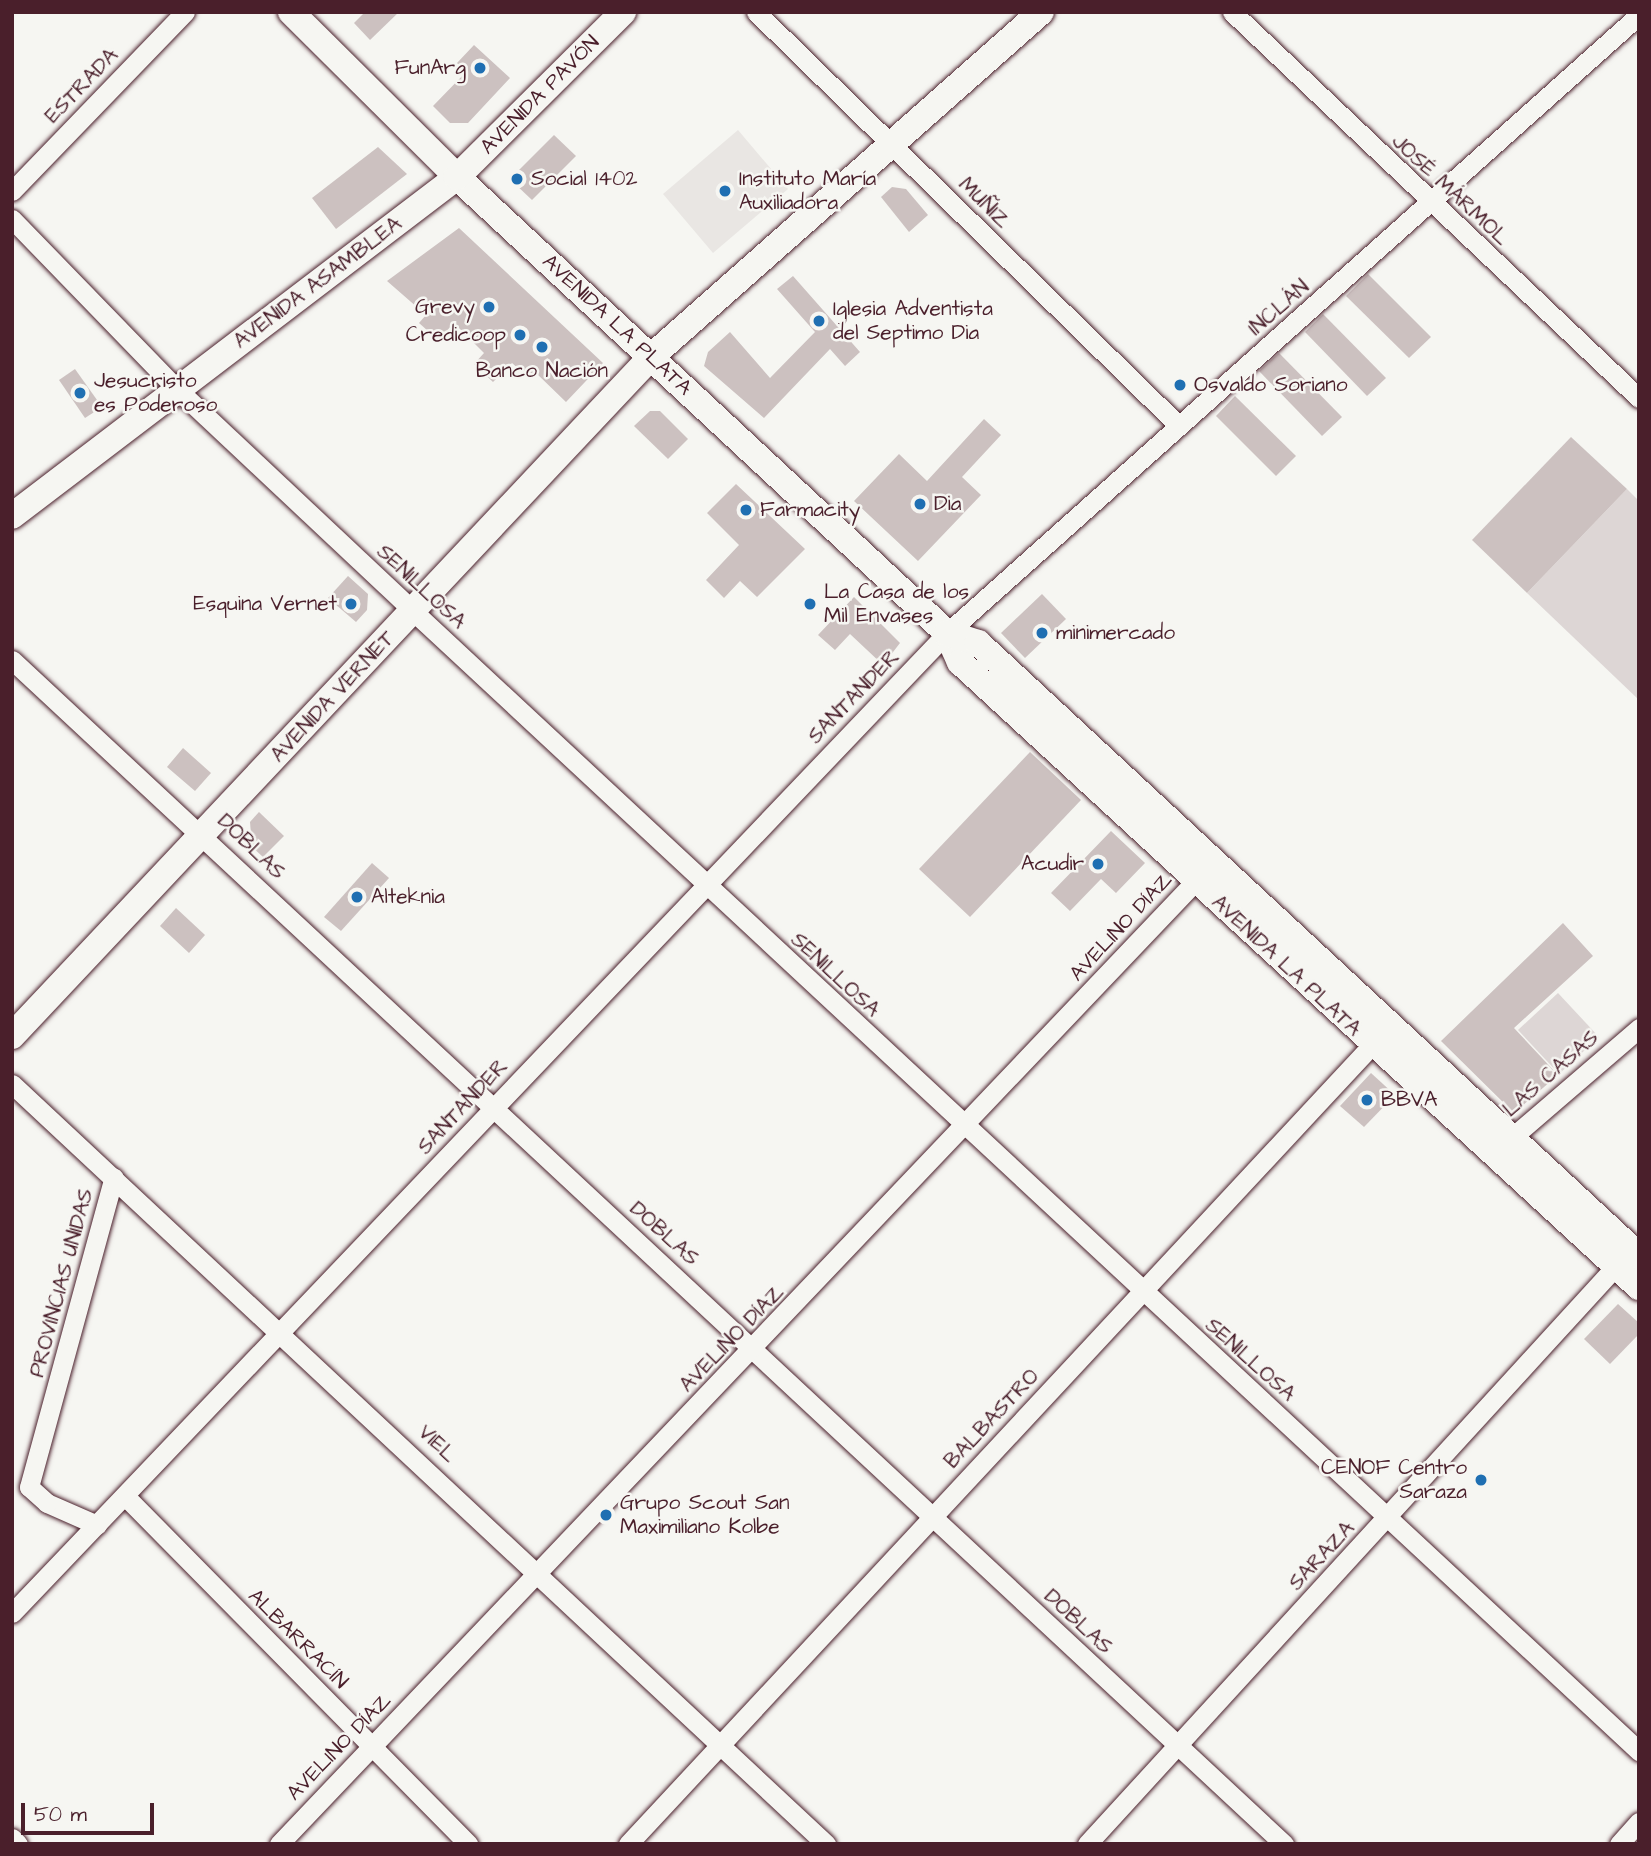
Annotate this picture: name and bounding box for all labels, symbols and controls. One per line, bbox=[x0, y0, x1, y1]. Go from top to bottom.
street label: AVENIDA PAVÓN bbox=[475, 30, 605, 160]
street label: ESTRADA bbox=[40, 43, 124, 129]
place label: FunArg bbox=[394, 55, 466, 81]
marker: FunArg bbox=[472, 60, 488, 76]
street label: JOSÉ MÁRMOL bbox=[1386, 129, 1514, 251]
place label: Social 1402 bbox=[531, 166, 637, 192]
place label: Instituto María Auxiliadora bbox=[739, 166, 876, 216]
marker: Social 1402 bbox=[509, 171, 525, 187]
street label: MUÑIZ bbox=[953, 172, 1015, 234]
marker: Instituto María Auxiliadora bbox=[717, 183, 733, 199]
street label: AVENIDA ASAMBLEA bbox=[229, 212, 407, 354]
street label: AVENIDA LA PLATA bbox=[537, 249, 697, 401]
street label: INCLÁN bbox=[1243, 275, 1315, 341]
place label: Grevy bbox=[415, 294, 475, 320]
place label: Iglesia Adventista del Septimo Dia bbox=[833, 296, 993, 346]
marker: Grevy bbox=[481, 299, 497, 315]
marker: Iglesia Adventista del Septimo Dia bbox=[811, 313, 827, 329]
place label: Credicoop bbox=[406, 322, 506, 348]
marker: Credicoop bbox=[512, 327, 528, 343]
marker: Banco Nación bbox=[534, 339, 550, 355]
place label: Banco Nación bbox=[476, 358, 608, 384]
place label: Jesucristo es Poderoso bbox=[94, 368, 217, 418]
place label: Osvaldo Soriano bbox=[1194, 372, 1348, 398]
marker: Osvaldo Soriano bbox=[1172, 377, 1188, 393]
marker: Jesucristo es Poderoso bbox=[72, 385, 88, 401]
place label: Dia bbox=[934, 491, 961, 517]
marker: Dia bbox=[912, 496, 928, 512]
place label: Farmacity bbox=[760, 497, 860, 523]
marker: Farmacity bbox=[738, 502, 754, 518]
street label: SENILLOSA bbox=[371, 539, 471, 635]
place label: La Casa de los Mil Envases bbox=[824, 579, 969, 629]
place label: Esquina Vernet bbox=[193, 591, 337, 617]
marker: Esquina Vernet bbox=[343, 596, 359, 612]
marker: La Casa de los Mil Envases bbox=[802, 596, 818, 612]
place label: minimercado bbox=[1056, 620, 1175, 646]
marker: minimercado bbox=[1034, 625, 1050, 641]
street label: AVENIDA VERNET bbox=[266, 626, 400, 768]
street label: SANTANDER bbox=[803, 645, 905, 749]
street label: DOBLAS bbox=[212, 809, 290, 885]
place label: Acudir bbox=[1021, 851, 1084, 877]
marker: Acudir bbox=[1090, 856, 1106, 872]
street label: AVELINO DÍAZ bbox=[1064, 868, 1178, 986]
place label: Alteknia bbox=[371, 884, 445, 910]
marker: Alteknia bbox=[349, 889, 365, 905]
street label: AVENIDA LA PLATA bbox=[1206, 890, 1366, 1042]
street label: SENILLOSA bbox=[785, 927, 885, 1023]
street label: LAS CASAS bbox=[1498, 1026, 1604, 1122]
street label: SANTANDER bbox=[413, 1054, 513, 1160]
place label: BBVA bbox=[1381, 1087, 1437, 1113]
marker: BBVA bbox=[1359, 1092, 1375, 1108]
street label: PROVINCIAS UNIDAS bbox=[25, 1186, 99, 1380]
street label: DOBLAS bbox=[624, 1196, 704, 1272]
street label: AVELINO DÍAZ bbox=[675, 1280, 789, 1398]
street label: SENILLOSA bbox=[1200, 1313, 1300, 1407]
street label: BALBASTRO bbox=[940, 1364, 1044, 1474]
street label: VIEL bbox=[413, 1420, 461, 1468]
place label: CENOF Centro Saraza bbox=[1321, 1455, 1467, 1505]
marker: CENOF Centro Saraza bbox=[1473, 1472, 1489, 1488]
place label: Grupo Scout San Maximiliano Kolbe bbox=[620, 1490, 790, 1540]
marker: Grupo Scout San Maximiliano Kolbe bbox=[598, 1507, 614, 1523]
street label: SARAZA bbox=[1284, 1516, 1360, 1596]
street label: ALBARRACÍN bbox=[243, 1584, 353, 1694]
street label: DOBLAS bbox=[1039, 1584, 1117, 1660]
street label: AVELINO DÍAZ bbox=[282, 1688, 396, 1806]
scale bar bbox=[24, 1790, 158, 1834]
text: 50 m bbox=[34, 1800, 87, 1829]

